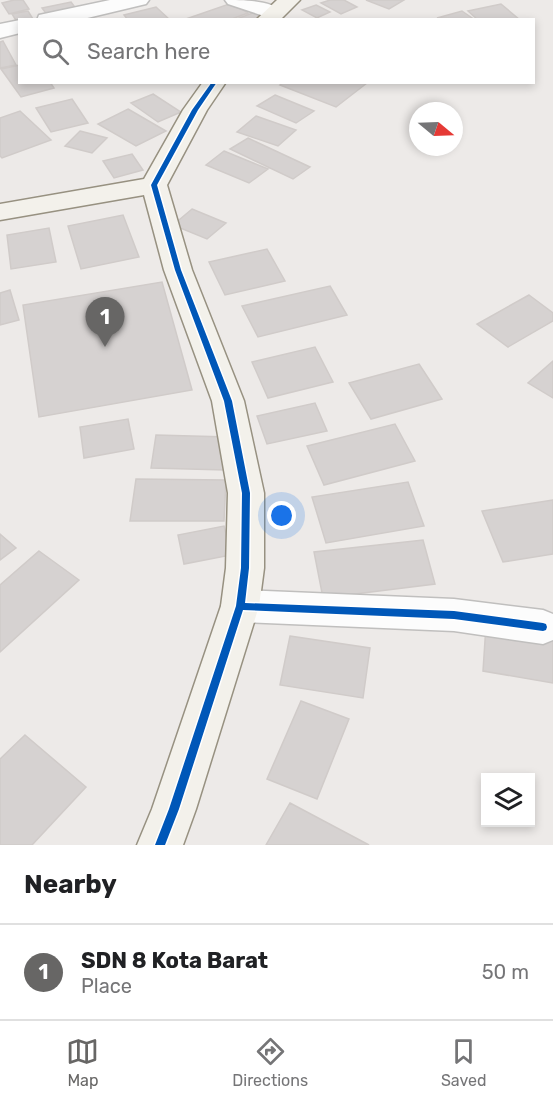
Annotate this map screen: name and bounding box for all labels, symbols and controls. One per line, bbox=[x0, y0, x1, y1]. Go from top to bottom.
search box bbox=[18, 18, 535, 84]
icon: search bbox=[39, 35, 72, 68]
text: Search here bbox=[87, 38, 210, 65]
north arrow bbox=[409, 102, 463, 156]
pin: 1 bbox=[86, 298, 124, 347]
your location bbox=[267, 501, 296, 530]
map controls bbox=[481, 773, 535, 827]
button: layers bbox=[481, 773, 535, 827]
text: Nearby bbox=[24, 869, 117, 900]
text: SDN 8 Kota Barat bbox=[81, 947, 268, 974]
text: 1 bbox=[39, 960, 48, 984]
text: 50 m bbox=[482, 960, 529, 984]
text: Place bbox=[81, 974, 132, 998]
tab: Map bbox=[66, 1035, 99, 1090]
tab: Directions bbox=[232, 1035, 308, 1090]
tab: Saved bbox=[441, 1035, 487, 1090]

